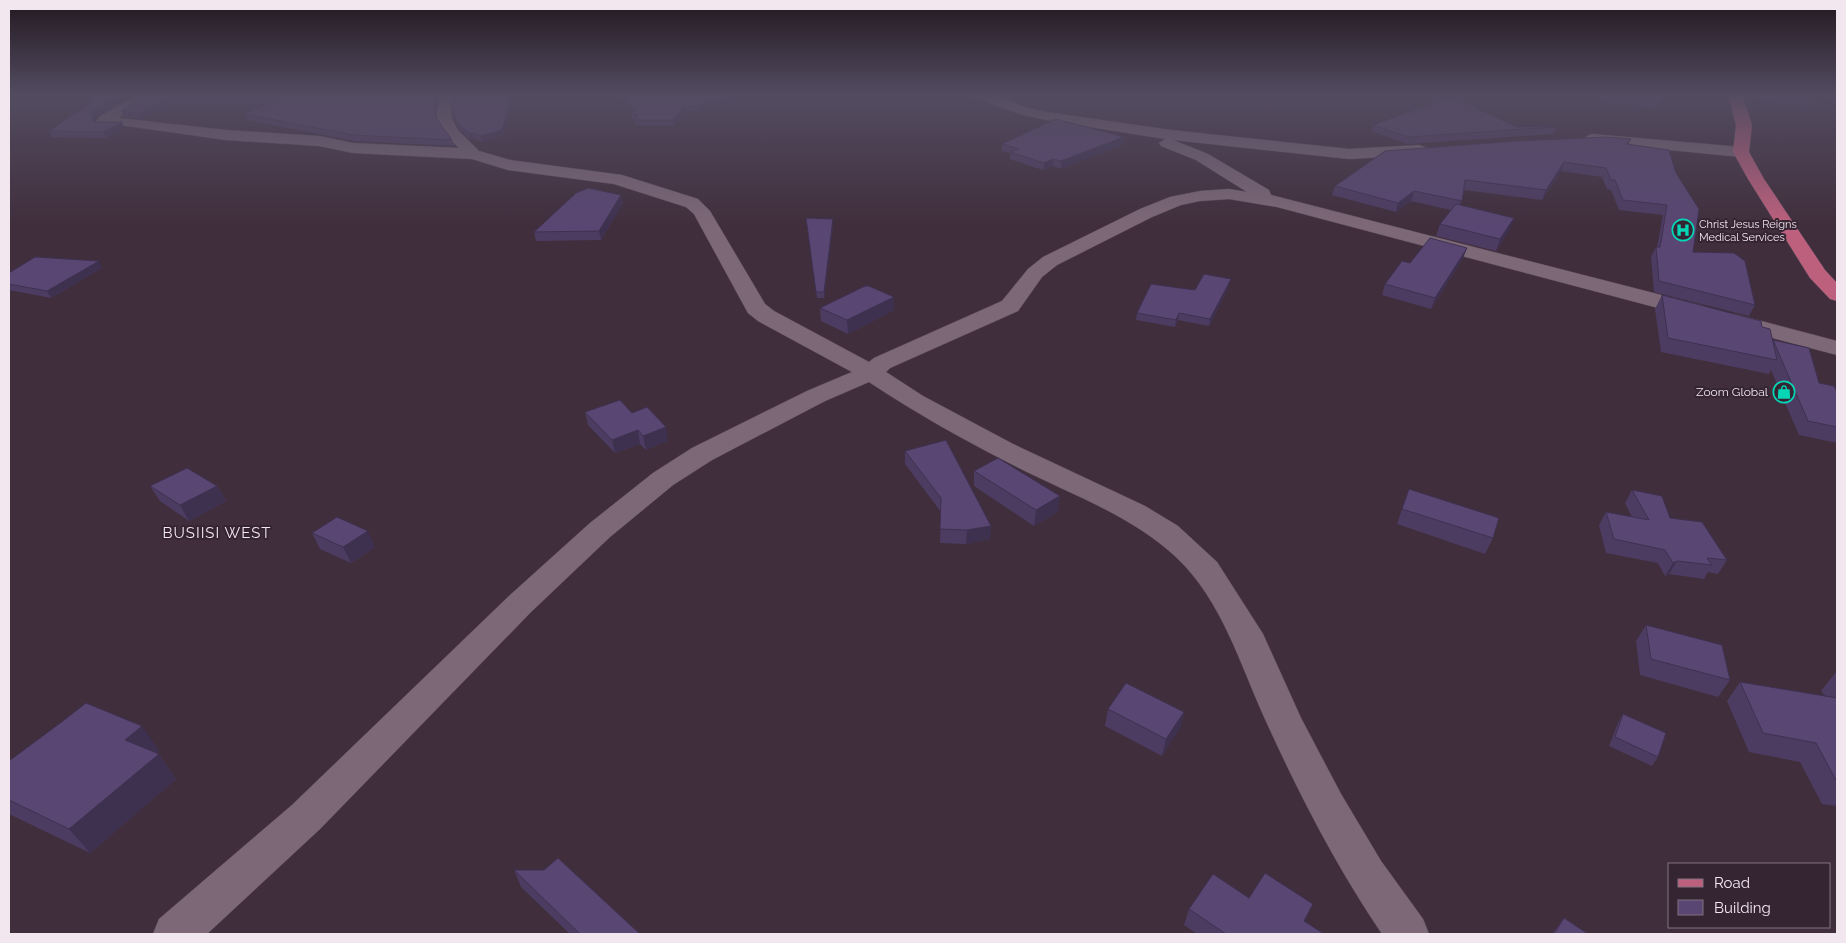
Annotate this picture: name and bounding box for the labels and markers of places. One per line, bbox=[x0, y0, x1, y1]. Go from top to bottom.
hospital icon: Christ Jesus Reigns Medical Services bbox=[1671, 218, 1695, 242]
place label: Christ Jesus Reigns Medical Services bbox=[1699, 218, 1797, 244]
shop icon: Zoom Global bbox=[1772, 380, 1796, 404]
place label: Zoom Global bbox=[1696, 385, 1769, 399]

